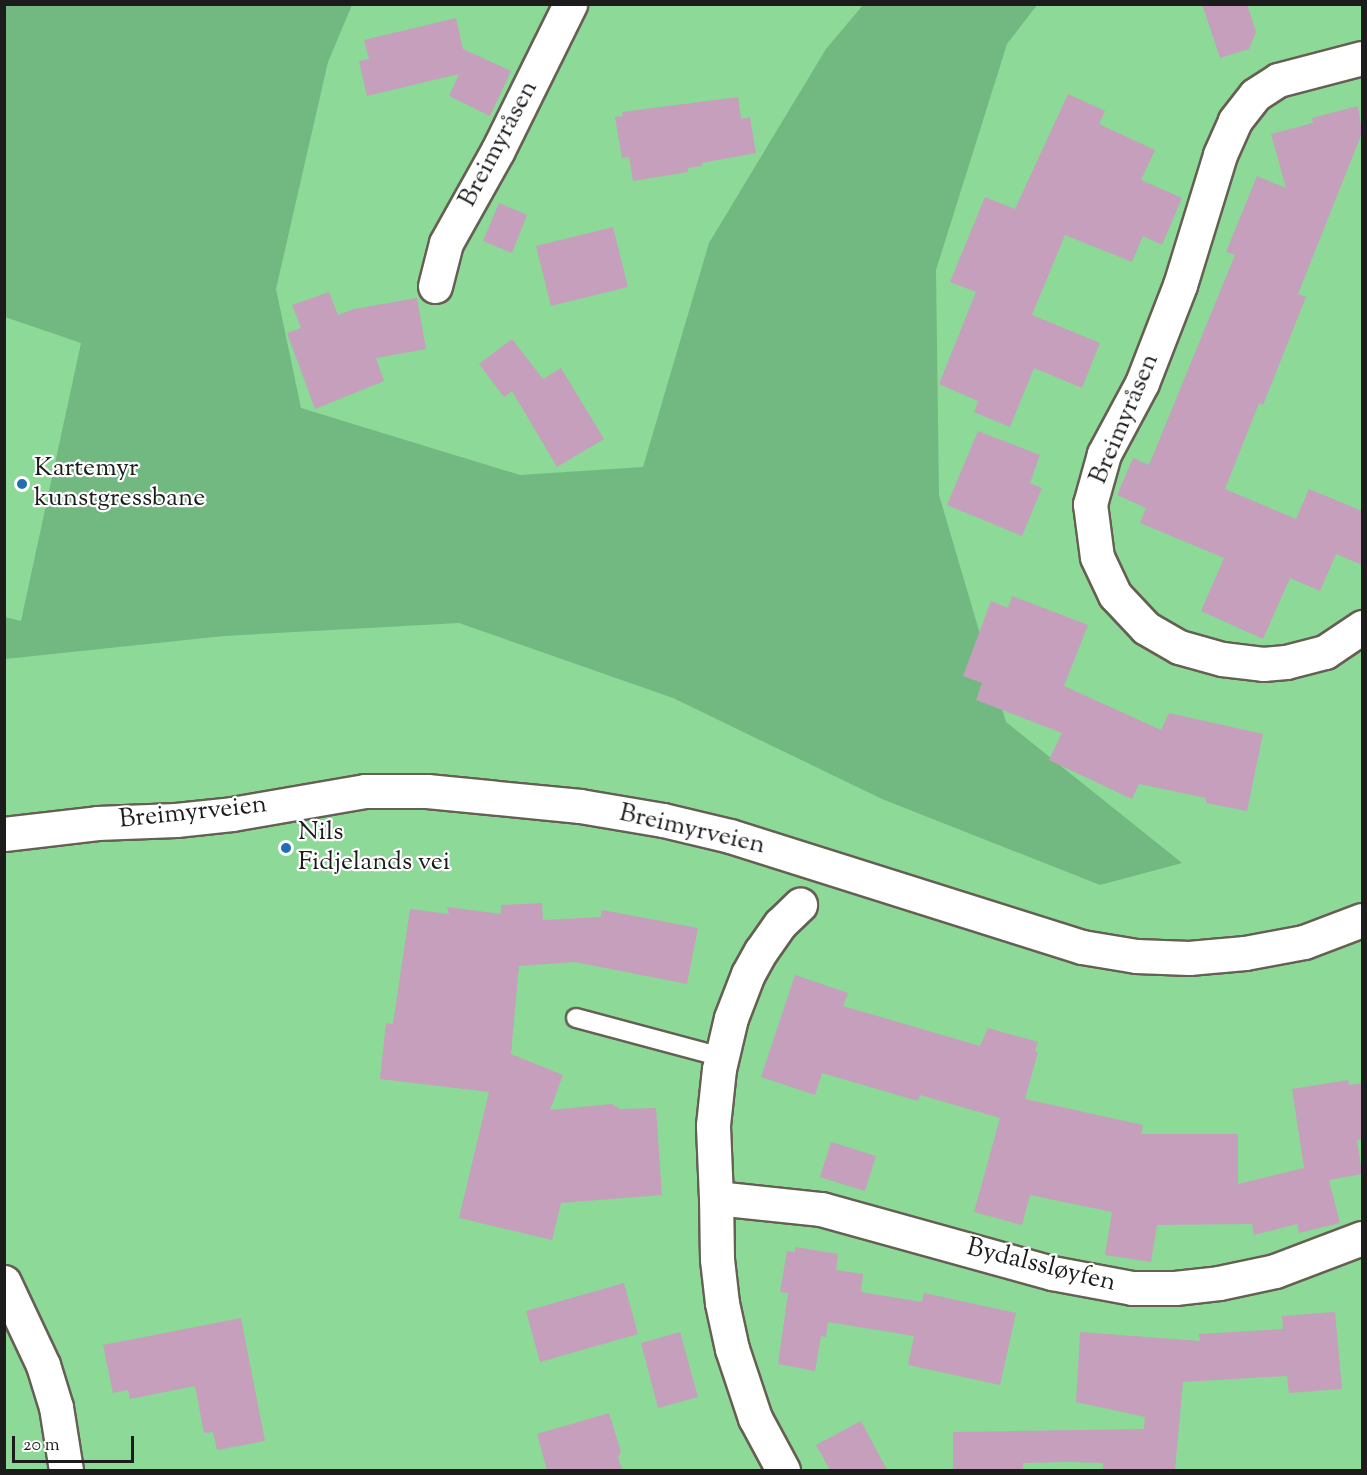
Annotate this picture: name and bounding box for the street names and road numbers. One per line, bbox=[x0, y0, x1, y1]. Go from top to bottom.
street label: Breimyråsen bbox=[453, 75, 545, 213]
street label: Breimyråsen bbox=[1084, 349, 1166, 489]
street label: Breimyrveien bbox=[117, 790, 269, 836]
street label: Breimyrveien bbox=[616, 798, 768, 862]
street label: Bydalssløyfen bbox=[963, 1232, 1119, 1300]

